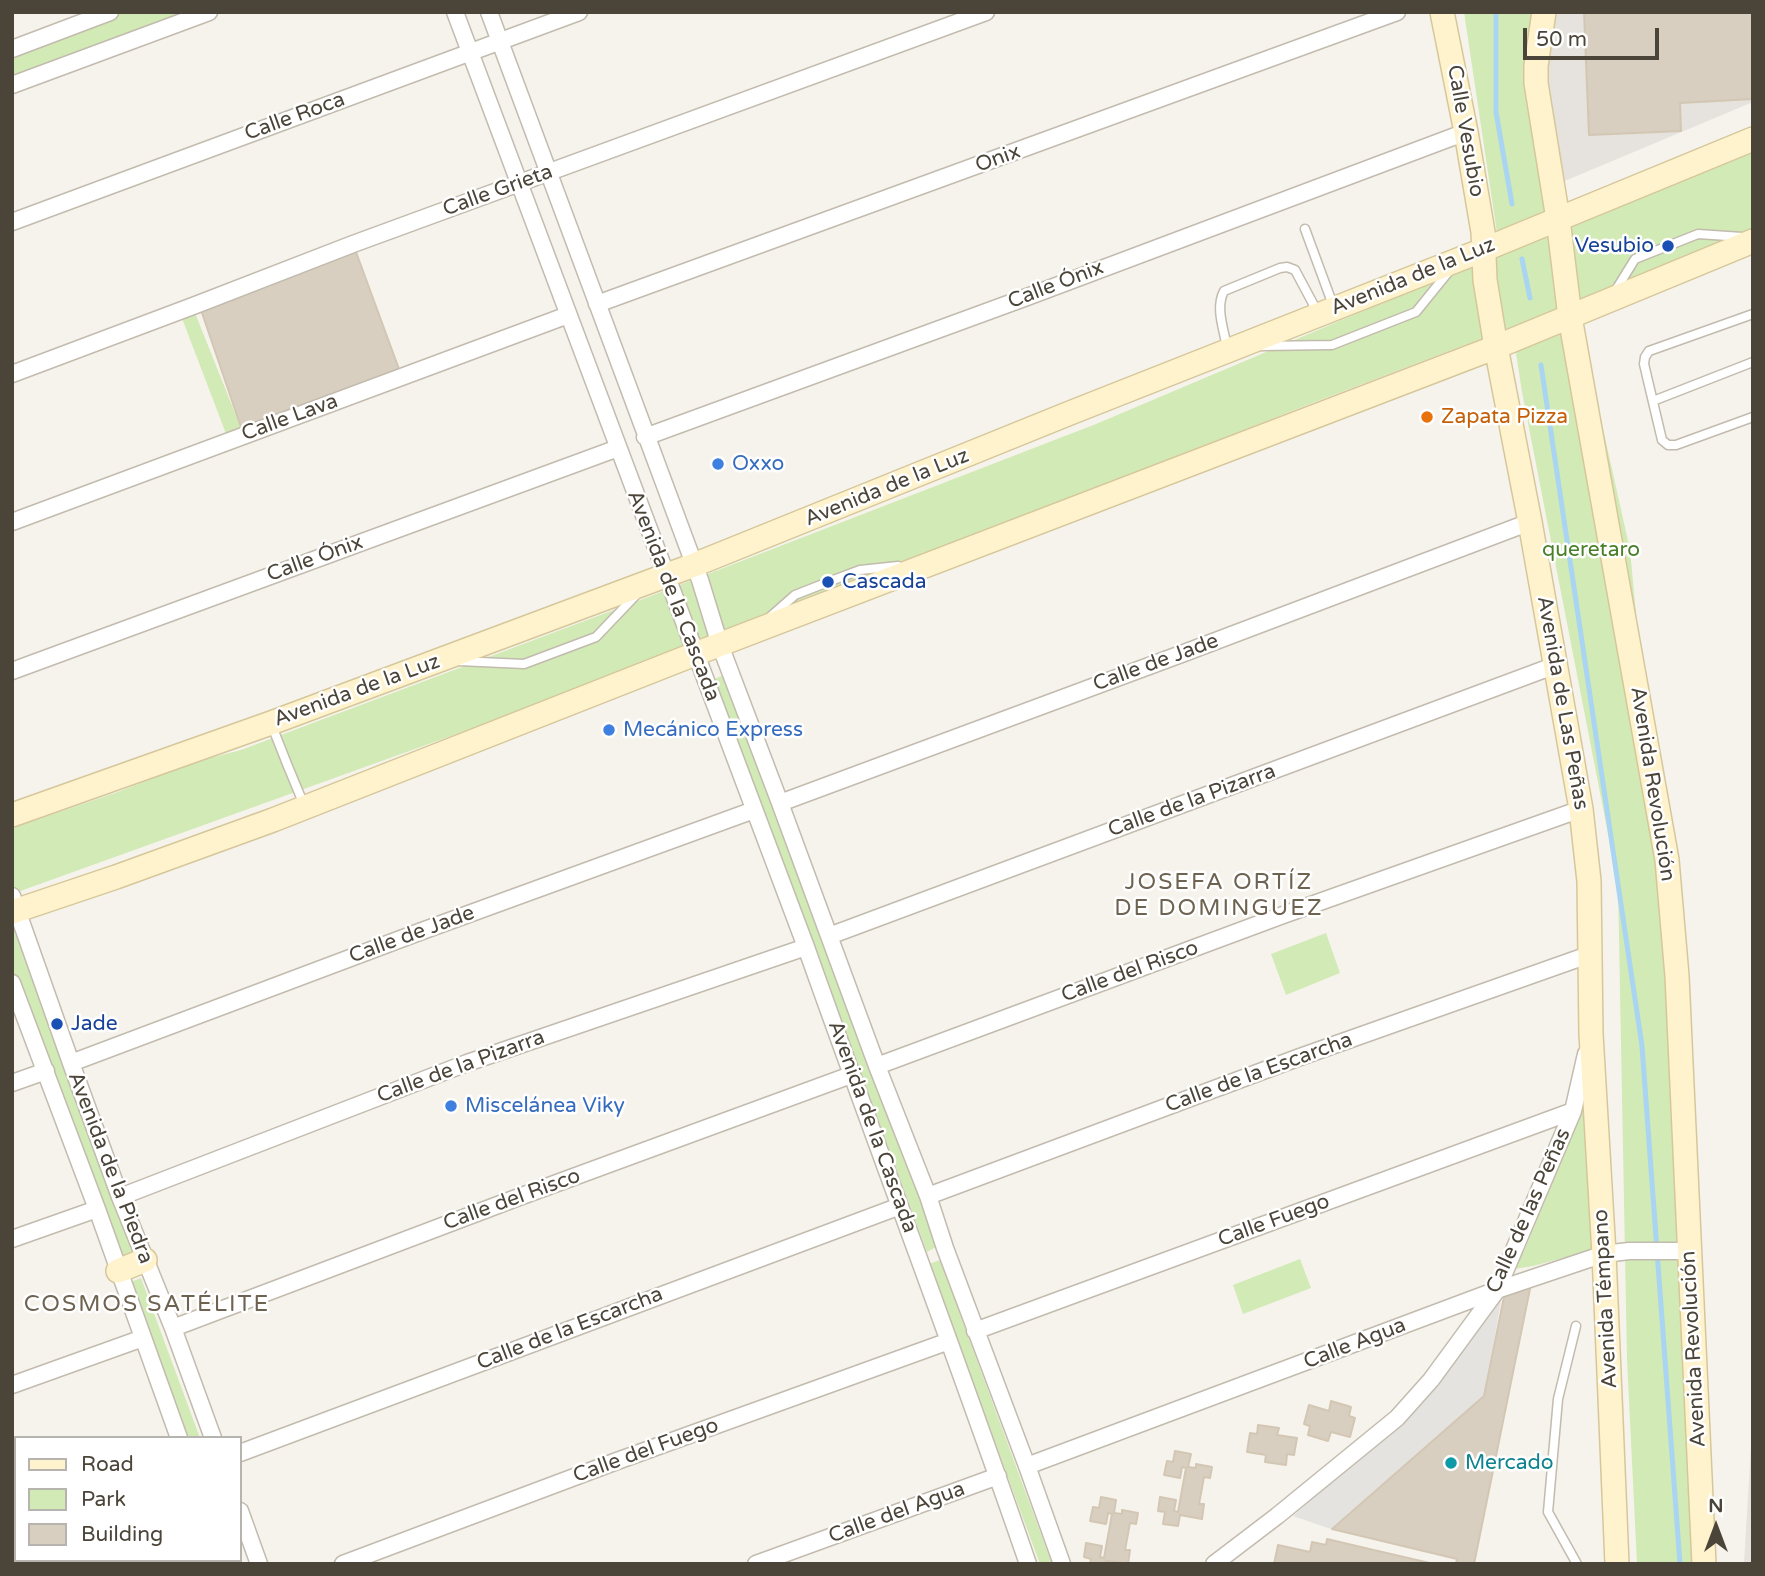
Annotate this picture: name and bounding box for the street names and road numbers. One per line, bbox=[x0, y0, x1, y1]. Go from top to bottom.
street label: Calle Vesubio bbox=[1441, 63, 1489, 199]
street label: Calle Roca bbox=[241, 87, 349, 147]
street label: Onix bbox=[972, 139, 1024, 179]
street label: Calle Grieta bbox=[440, 159, 556, 223]
street label: Avenida de la Luz bbox=[1327, 233, 1499, 321]
street label: Calle Ónix bbox=[1005, 255, 1107, 315]
street label: Calle Lava bbox=[238, 389, 342, 447]
street label: Avenida de la Luz bbox=[801, 444, 973, 532]
street label: Avenida de la Cascada bbox=[621, 487, 725, 705]
street label: Calle Ónix bbox=[263, 530, 367, 588]
street label: Avenida de Las Peñas bbox=[1531, 594, 1593, 812]
street label: Calle de Jade bbox=[1090, 629, 1222, 697]
street label: Avenida de la Luz bbox=[271, 649, 443, 733]
street label: Avenida Revolución bbox=[1624, 685, 1680, 883]
street label: Calle de la Pizarra bbox=[1105, 759, 1279, 843]
street label: Calle de Jade bbox=[346, 901, 478, 969]
street label: Calle del Risco bbox=[1058, 936, 1202, 1008]
street label: Avenida de la Cascada bbox=[822, 1017, 922, 1237]
street label: Calle de la Pizarra bbox=[374, 1025, 548, 1109]
street label: Calle de la Escarcha bbox=[1162, 1027, 1356, 1119]
street label: Avenida de la Piedra bbox=[62, 1068, 158, 1268]
street label: Calle de las Peñas bbox=[1481, 1125, 1577, 1297]
street label: Calle del Risco bbox=[440, 1164, 584, 1236]
street label: Calle Fuego bbox=[1215, 1189, 1333, 1253]
street label: Avenida Témpano bbox=[1589, 1209, 1623, 1389]
street label: Avenida Revolución bbox=[1676, 1250, 1712, 1448]
street label: Calle de la Escarcha bbox=[473, 1282, 667, 1376]
street label: Calle Agua bbox=[1300, 1313, 1410, 1375]
street label: Calle del Fuego bbox=[570, 1413, 722, 1489]
street label: Calle del Agua bbox=[825, 1477, 969, 1549]

